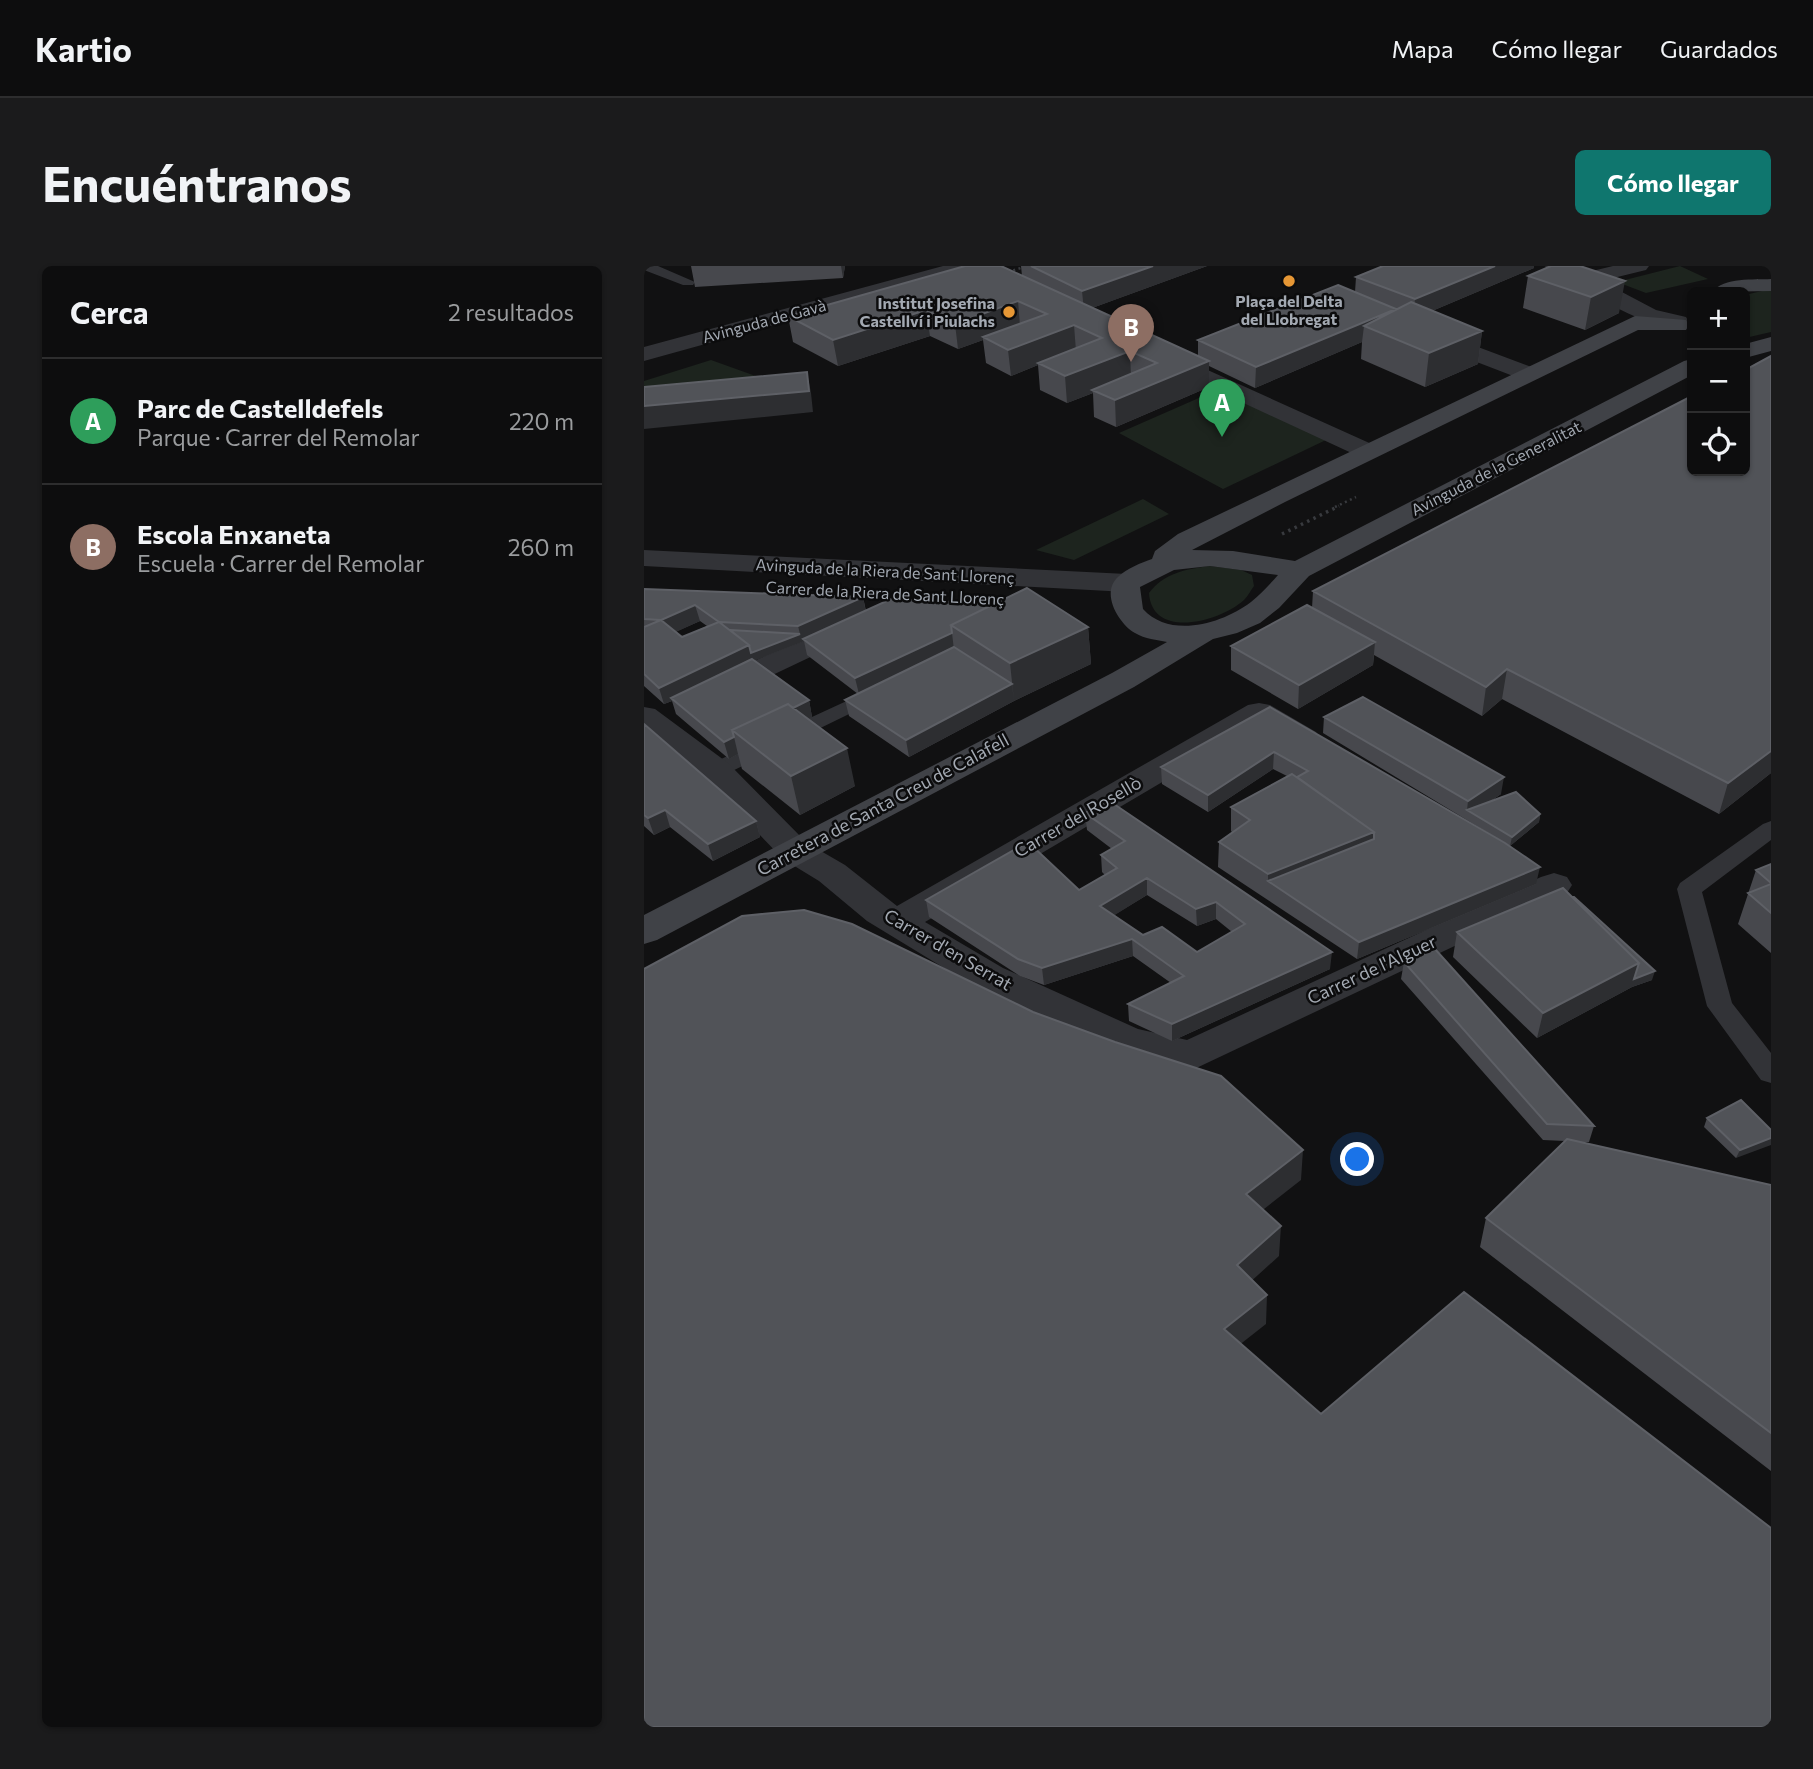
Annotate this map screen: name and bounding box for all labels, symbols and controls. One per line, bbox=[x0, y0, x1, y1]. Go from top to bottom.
text: Kartio bbox=[35, 28, 132, 69]
text: Mapa bbox=[1391, 34, 1454, 63]
text: Cómo llegar bbox=[1492, 34, 1622, 63]
text: Guardados bbox=[1660, 34, 1778, 63]
button: Cómo llegar bbox=[1575, 150, 1771, 215]
text: Encuéntranos bbox=[42, 152, 352, 212]
marker: Plaça del Delta del Llobregat bbox=[1281, 273, 1297, 289]
map controls bbox=[1687, 287, 1750, 476]
button: + bbox=[1687, 287, 1750, 350]
place label: Plaça del Delta del Llobregat bbox=[1235, 291, 1343, 328]
text: Cerca bbox=[70, 293, 149, 330]
place label: Institut Josefina Castellví i Piulachs bbox=[859, 293, 995, 330]
street label: Avinguda de Gavà bbox=[700, 295, 828, 346]
text: 2 resultados bbox=[448, 298, 574, 326]
marker: Institut Josefina Castellví i Piulachs bbox=[1001, 304, 1017, 320]
pin: B bbox=[1108, 304, 1154, 362]
button: − bbox=[1687, 350, 1750, 413]
pin: A bbox=[1199, 379, 1245, 437]
text: Parc de Castelldefels bbox=[137, 392, 383, 423]
text: A bbox=[85, 407, 101, 435]
text: 220 m bbox=[509, 407, 574, 435]
button: locate bbox=[1687, 413, 1750, 476]
street label: Avinguda de la Generalitat bbox=[1407, 416, 1584, 519]
text: Parque · Carrer del Remolar bbox=[137, 423, 420, 451]
text: Escola Enxaneta bbox=[137, 518, 331, 549]
text: B bbox=[85, 533, 101, 561]
text: 260 m bbox=[508, 533, 574, 561]
text: Escuela · Carrer del Remolar bbox=[137, 549, 424, 577]
street label: Avinguda de la Riera de Sant Llorenç bbox=[755, 554, 1015, 587]
street label: Carrer de la Riera de Sant Llorenç bbox=[765, 577, 1005, 608]
street label: Carretera de Santa Creu de Calafell bbox=[753, 728, 1012, 880]
street label: Carrer del Rosellò bbox=[1010, 771, 1145, 862]
street label: Carrer d'en Serrat bbox=[881, 904, 1016, 995]
street label: Carrer de l'Alguer bbox=[1303, 930, 1440, 1009]
your location bbox=[1340, 1142, 1374, 1176]

